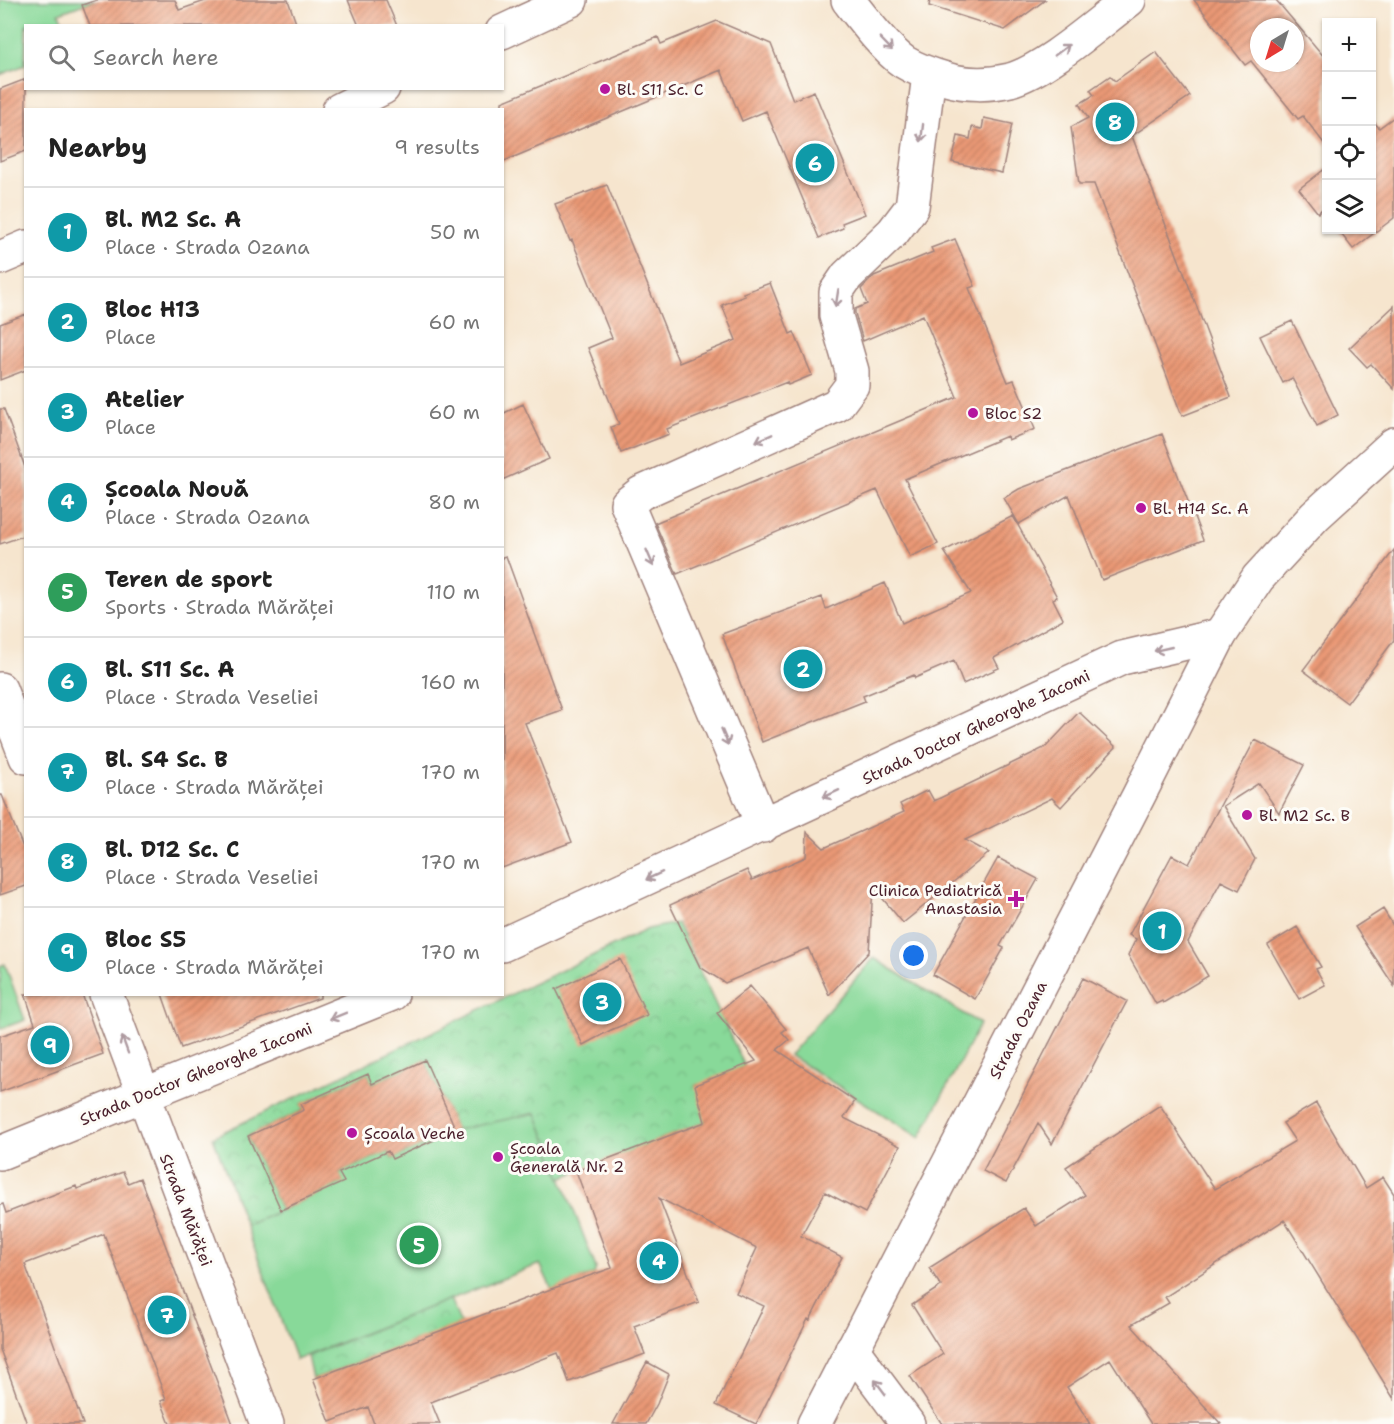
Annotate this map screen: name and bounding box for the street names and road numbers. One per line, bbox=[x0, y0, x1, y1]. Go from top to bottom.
street label: Strada Doctor Gheorghe Iacomi bbox=[859, 665, 1093, 789]
street label: Strada Ozana bbox=[984, 977, 1052, 1083]
street label: Strada Doctor Gheorghe Iacomi bbox=[77, 1018, 315, 1130]
street label: Strada Mărăței bbox=[154, 1151, 217, 1270]

